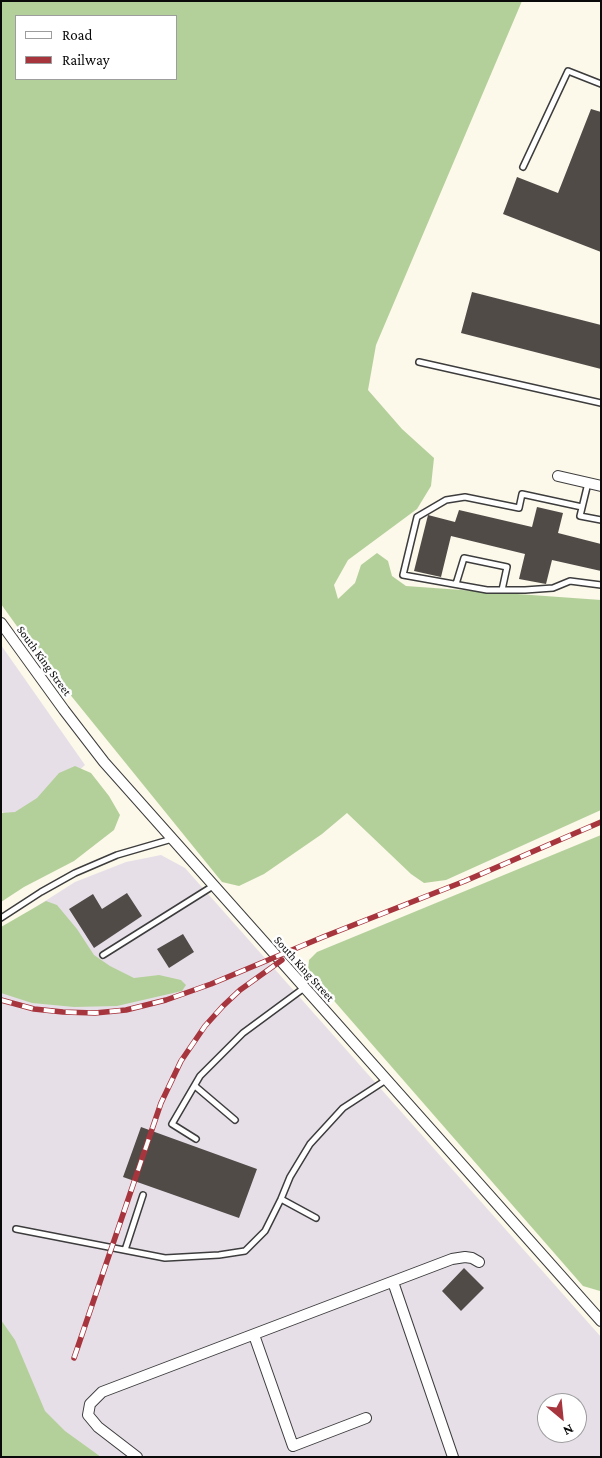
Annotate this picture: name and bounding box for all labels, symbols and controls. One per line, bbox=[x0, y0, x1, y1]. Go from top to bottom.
legend bbox=[15, 15, 178, 80]
text: Road bbox=[62, 27, 92, 43]
text: Railway bbox=[62, 52, 110, 68]
street label: South King Street bbox=[14, 623, 74, 699]
street label: South King Street bbox=[271, 933, 337, 1005]
north arrow bbox=[537, 1393, 587, 1443]
text: N bbox=[561, 1421, 577, 1440]

